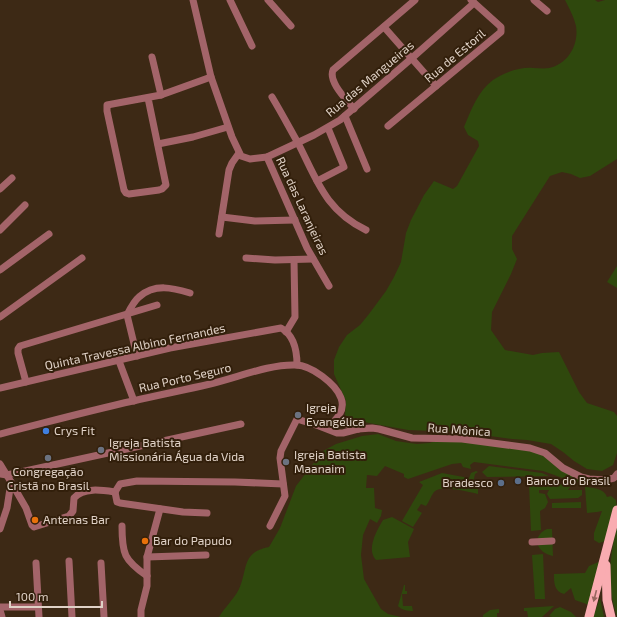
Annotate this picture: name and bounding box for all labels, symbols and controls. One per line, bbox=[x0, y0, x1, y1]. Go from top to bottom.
street label: Rua de Estoril bbox=[421, 25, 488, 85]
street label: Rua das Mangueiras bbox=[323, 37, 416, 119]
street label: Rua das Laranjeiras bbox=[273, 154, 332, 257]
street label: Quinta Travessa Albino Fernandes bbox=[43, 320, 227, 373]
street label: Rua Porto Seguro bbox=[137, 360, 233, 394]
place label: Igreja Evangélica bbox=[306, 400, 365, 428]
marker: Igreja Evangélica bbox=[293, 410, 303, 420]
street label: Rua Mônica bbox=[427, 420, 491, 438]
place label: Crys Fit bbox=[54, 423, 95, 437]
marker: Crys Fit bbox=[41, 426, 51, 436]
place label: Igreja Batista Missionária Água da Vida bbox=[109, 435, 245, 463]
marker: Igreja Batista Missionária Água da Vida bbox=[96, 445, 106, 455]
place label: Igreja Batista Maanaim bbox=[294, 447, 366, 475]
marker: Congregação Cristã no Brasil bbox=[43, 453, 53, 463]
marker: Igreja Batista Maanaim bbox=[281, 457, 291, 467]
place label: Congregação Cristã no Brasil bbox=[7, 464, 90, 492]
place label: Banco do Brasil bbox=[526, 473, 611, 487]
place label: Bradesco bbox=[442, 475, 493, 489]
marker: Banco do Brasil bbox=[513, 476, 523, 486]
marker: Bradesco bbox=[496, 478, 506, 488]
place label: Antenas Bar bbox=[43, 512, 110, 526]
marker: Antenas Bar bbox=[30, 515, 40, 525]
place label: Bar do Papudo bbox=[153, 533, 232, 547]
marker: Bar do Papudo bbox=[140, 536, 150, 546]
scale bar bbox=[10, 583, 102, 609]
text: 100 m bbox=[16, 589, 48, 603]
one-way arrow bbox=[591, 590, 597, 602]

